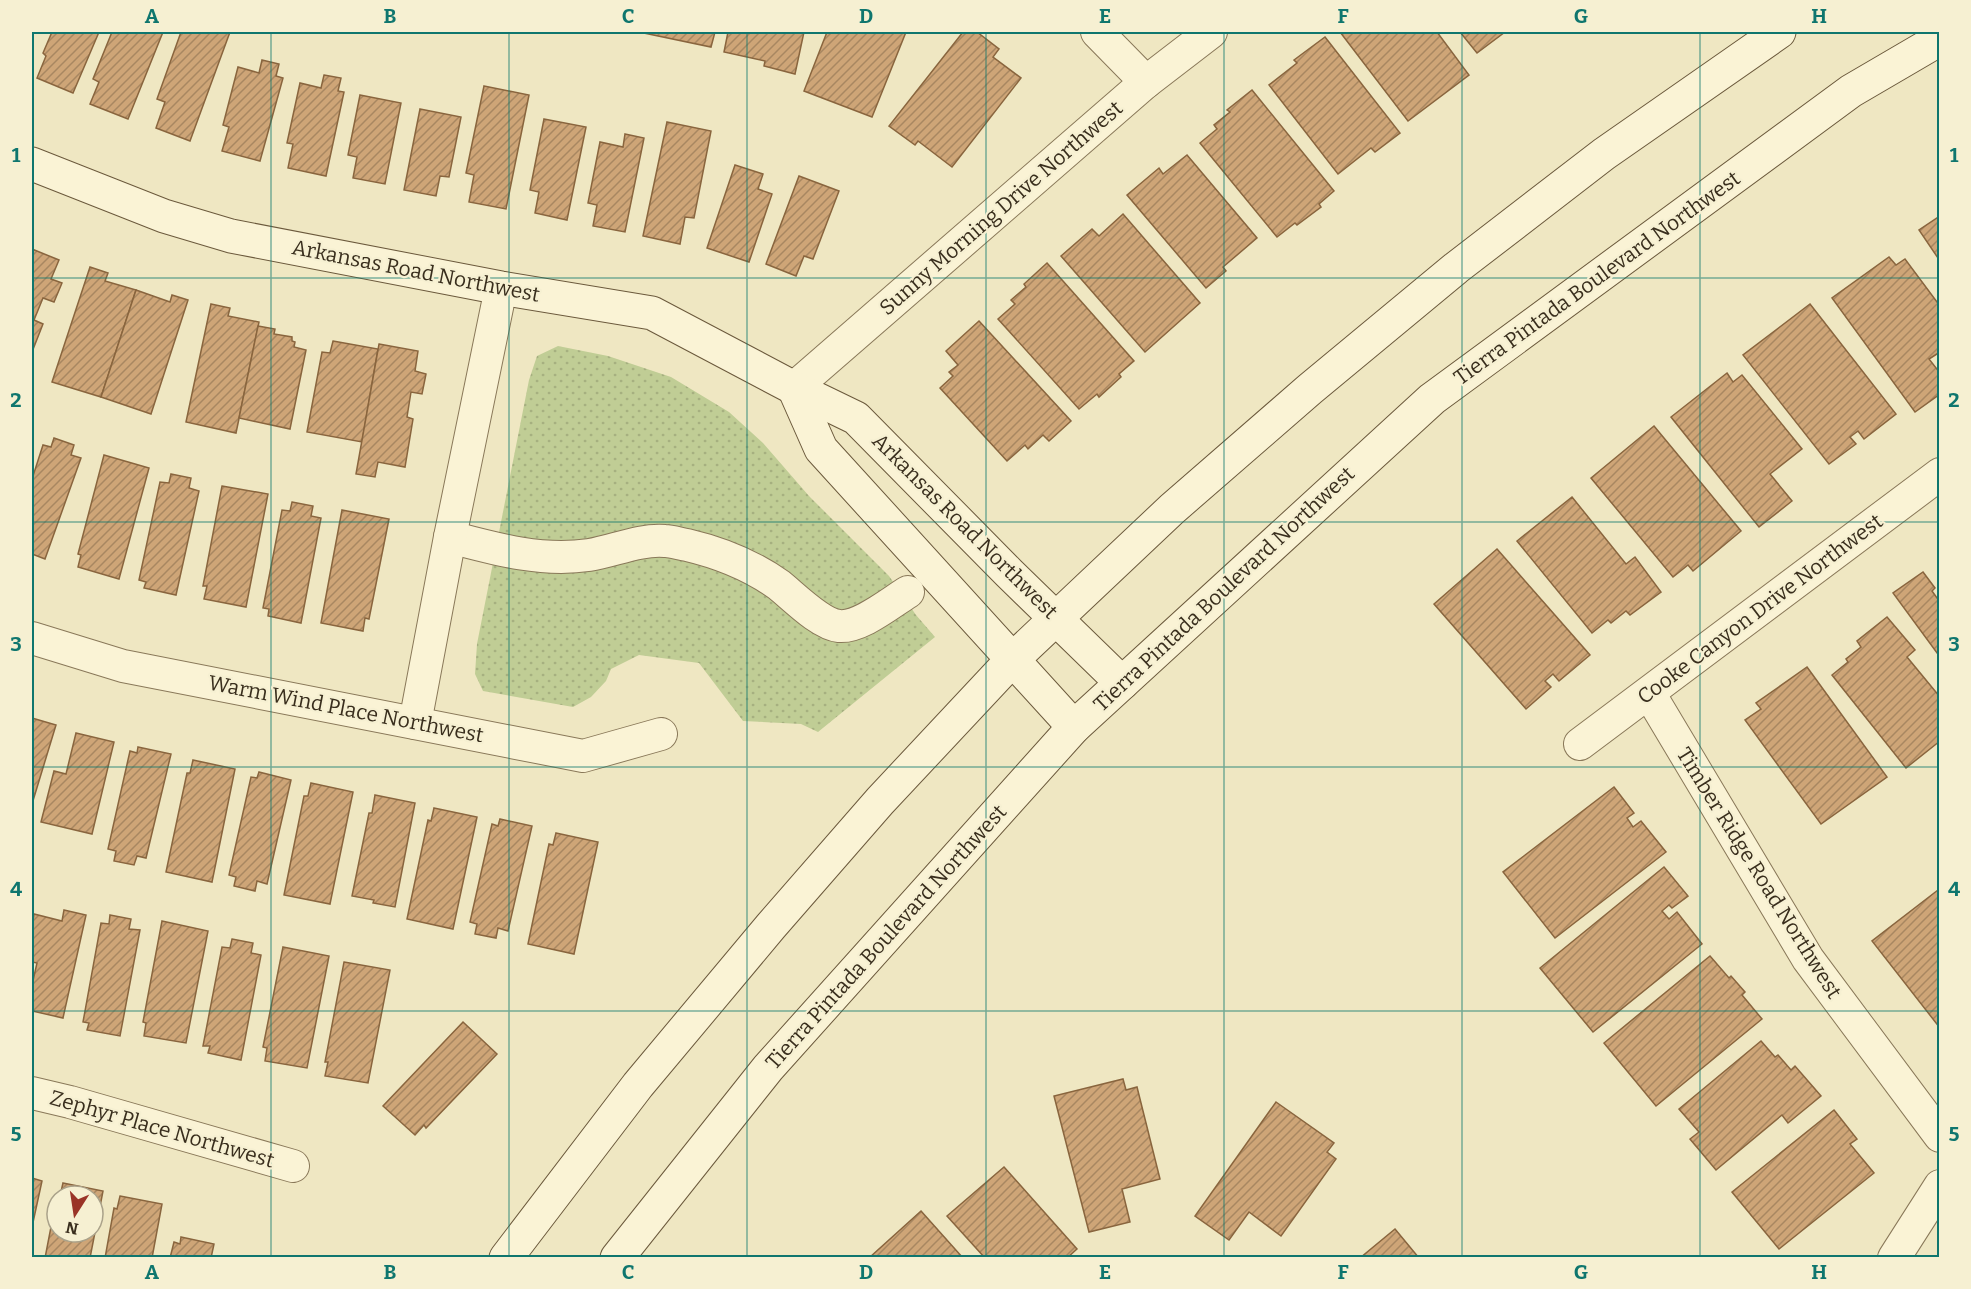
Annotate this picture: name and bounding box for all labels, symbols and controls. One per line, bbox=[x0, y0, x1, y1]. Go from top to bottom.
text: A bbox=[145, 4, 160, 28]
text: B bbox=[384, 4, 397, 28]
text: C bbox=[622, 4, 634, 28]
text: D bbox=[859, 4, 873, 28]
text: E bbox=[1099, 4, 1111, 28]
text: F bbox=[1337, 4, 1349, 28]
text: G bbox=[1574, 4, 1588, 28]
text: H bbox=[1811, 4, 1827, 28]
street label: Sunny Morning Drive Northwest bbox=[874, 95, 1128, 321]
text: 1 bbox=[12, 143, 21, 167]
text: 1 bbox=[1950, 143, 1959, 167]
street label: Tierra Pintada Boulevard Northwest bbox=[1449, 165, 1746, 391]
street label: Arkansas Road Northwest bbox=[290, 234, 542, 308]
text: 2 bbox=[10, 388, 22, 412]
text: 2 bbox=[1948, 388, 1960, 412]
street label: Arkansas Road Northwest bbox=[867, 428, 1064, 625]
street label: Tierra Pintada Boulevard Northwest bbox=[1088, 461, 1360, 717]
street label: Cooke Canyon Drive Northwest bbox=[1632, 508, 1888, 710]
text: 3 bbox=[10, 632, 22, 656]
text: 3 bbox=[1948, 632, 1960, 656]
street label: Warm Wind Place Northwest bbox=[206, 670, 486, 749]
street label: Timber Ridge Road Northwest bbox=[1671, 743, 1847, 1004]
street label: Tierra Pintada Boulevard Northwest bbox=[760, 799, 1012, 1075]
text: 4 bbox=[10, 877, 22, 901]
text: 4 bbox=[1948, 877, 1960, 901]
street label: Zephyr Place Northwest bbox=[47, 1084, 278, 1174]
text: 5 bbox=[11, 1122, 22, 1146]
text: 5 bbox=[1949, 1122, 1960, 1146]
north arrow bbox=[45, 1184, 105, 1244]
text: N bbox=[64, 1218, 80, 1239]
text: A bbox=[145, 1260, 160, 1284]
text: B bbox=[384, 1260, 397, 1284]
text: C bbox=[622, 1260, 634, 1284]
text: D bbox=[859, 1260, 873, 1284]
text: E bbox=[1099, 1260, 1111, 1284]
text: F bbox=[1337, 1260, 1349, 1284]
text: G bbox=[1574, 1260, 1588, 1284]
text: H bbox=[1811, 1260, 1827, 1284]

